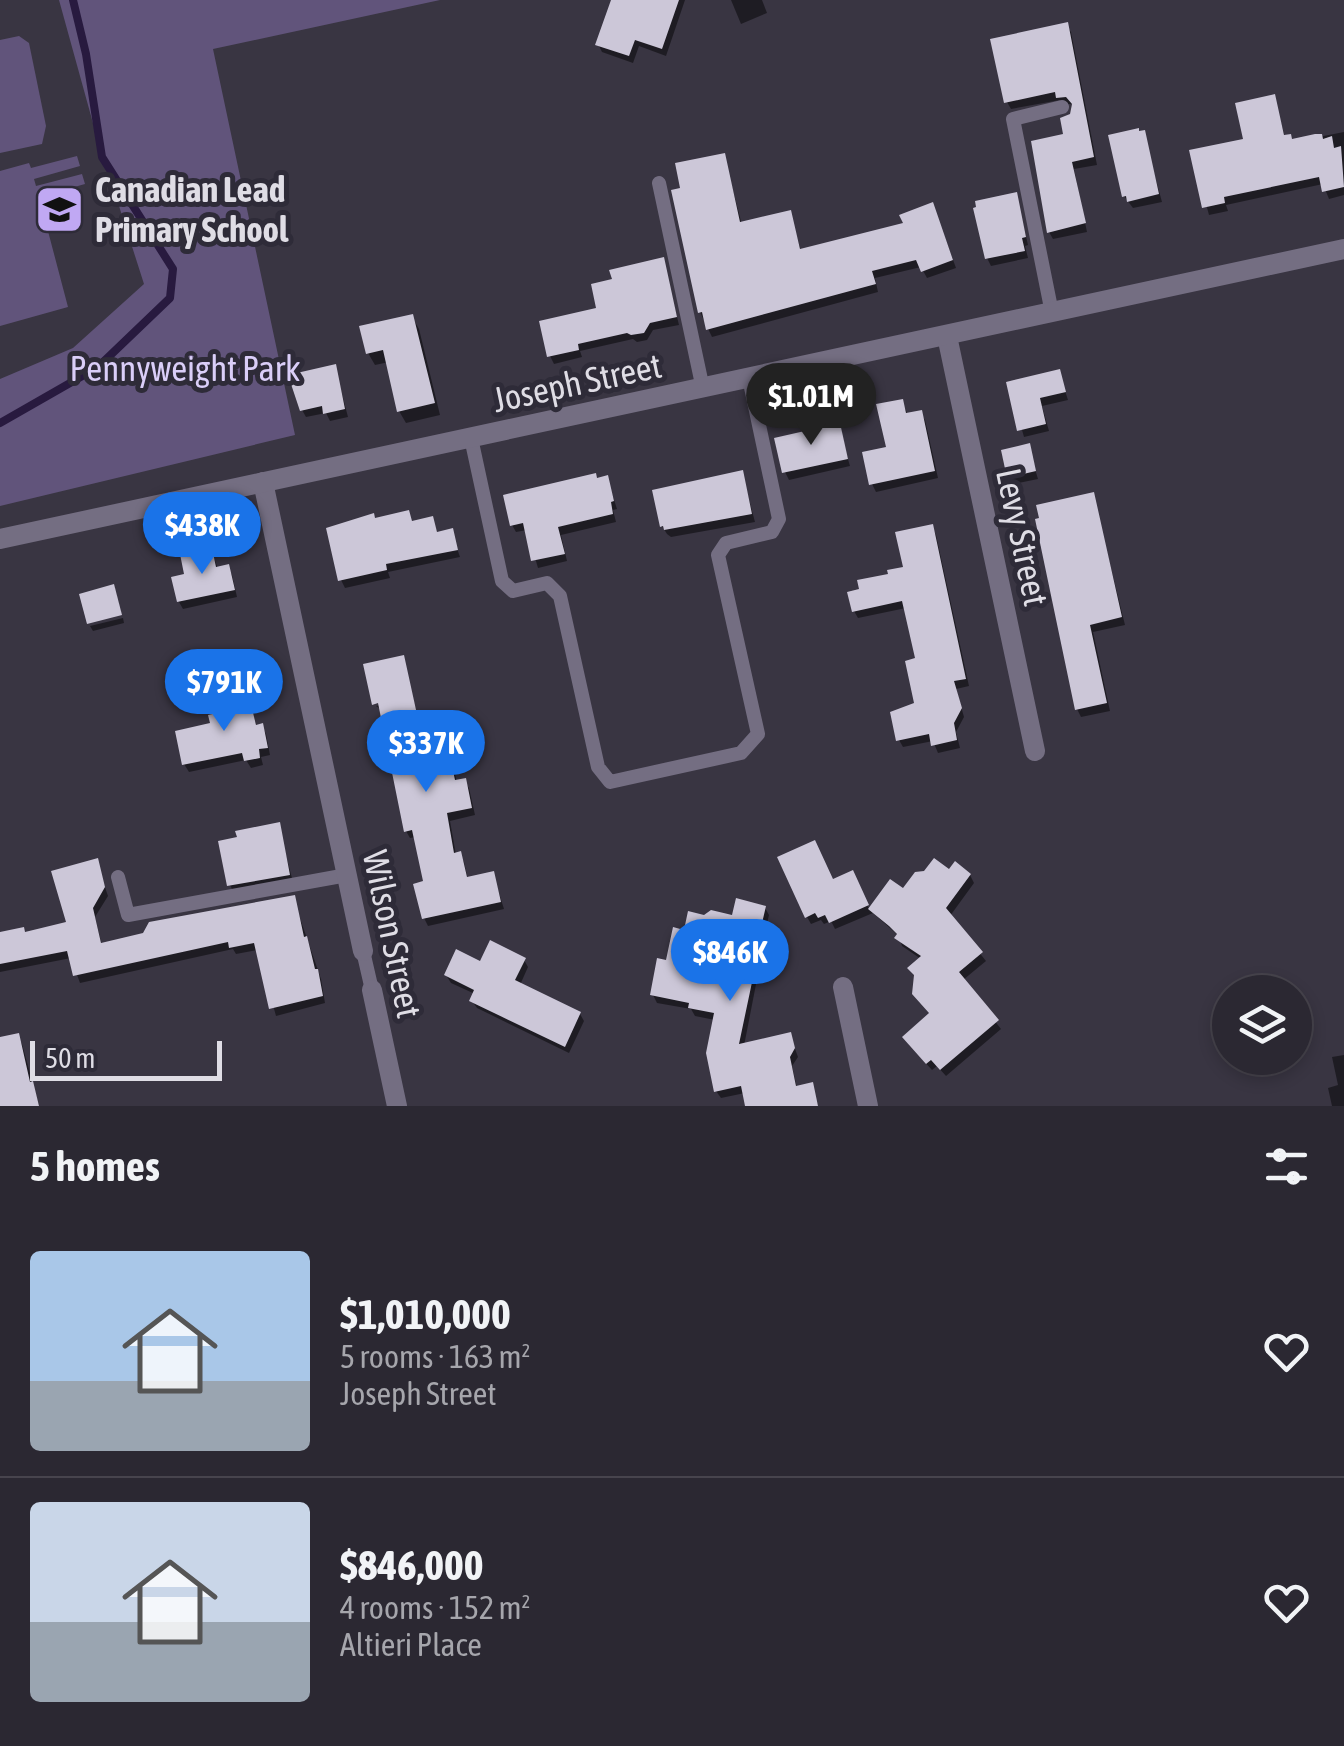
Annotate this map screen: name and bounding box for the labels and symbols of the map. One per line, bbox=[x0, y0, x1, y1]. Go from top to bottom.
place label: Canadian Lead Primary School bbox=[95, 169, 289, 249]
school or university icon: Canadian Lead Primary School bbox=[34, 183, 86, 235]
street label: Joseph Street bbox=[489, 345, 665, 419]
park label: Pennyweight Park bbox=[70, 348, 300, 388]
pin: $1.01M bbox=[730, 363, 892, 448]
street label: Levy Street bbox=[989, 465, 1057, 609]
pin: $438K bbox=[132, 492, 272, 577]
pin: $791K bbox=[154, 649, 294, 734]
pin: $337K bbox=[356, 710, 496, 795]
street label: Wilson Street bbox=[356, 847, 430, 1021]
pin: $846K bbox=[660, 919, 800, 1004]
scale bar bbox=[30, 1036, 222, 1080]

